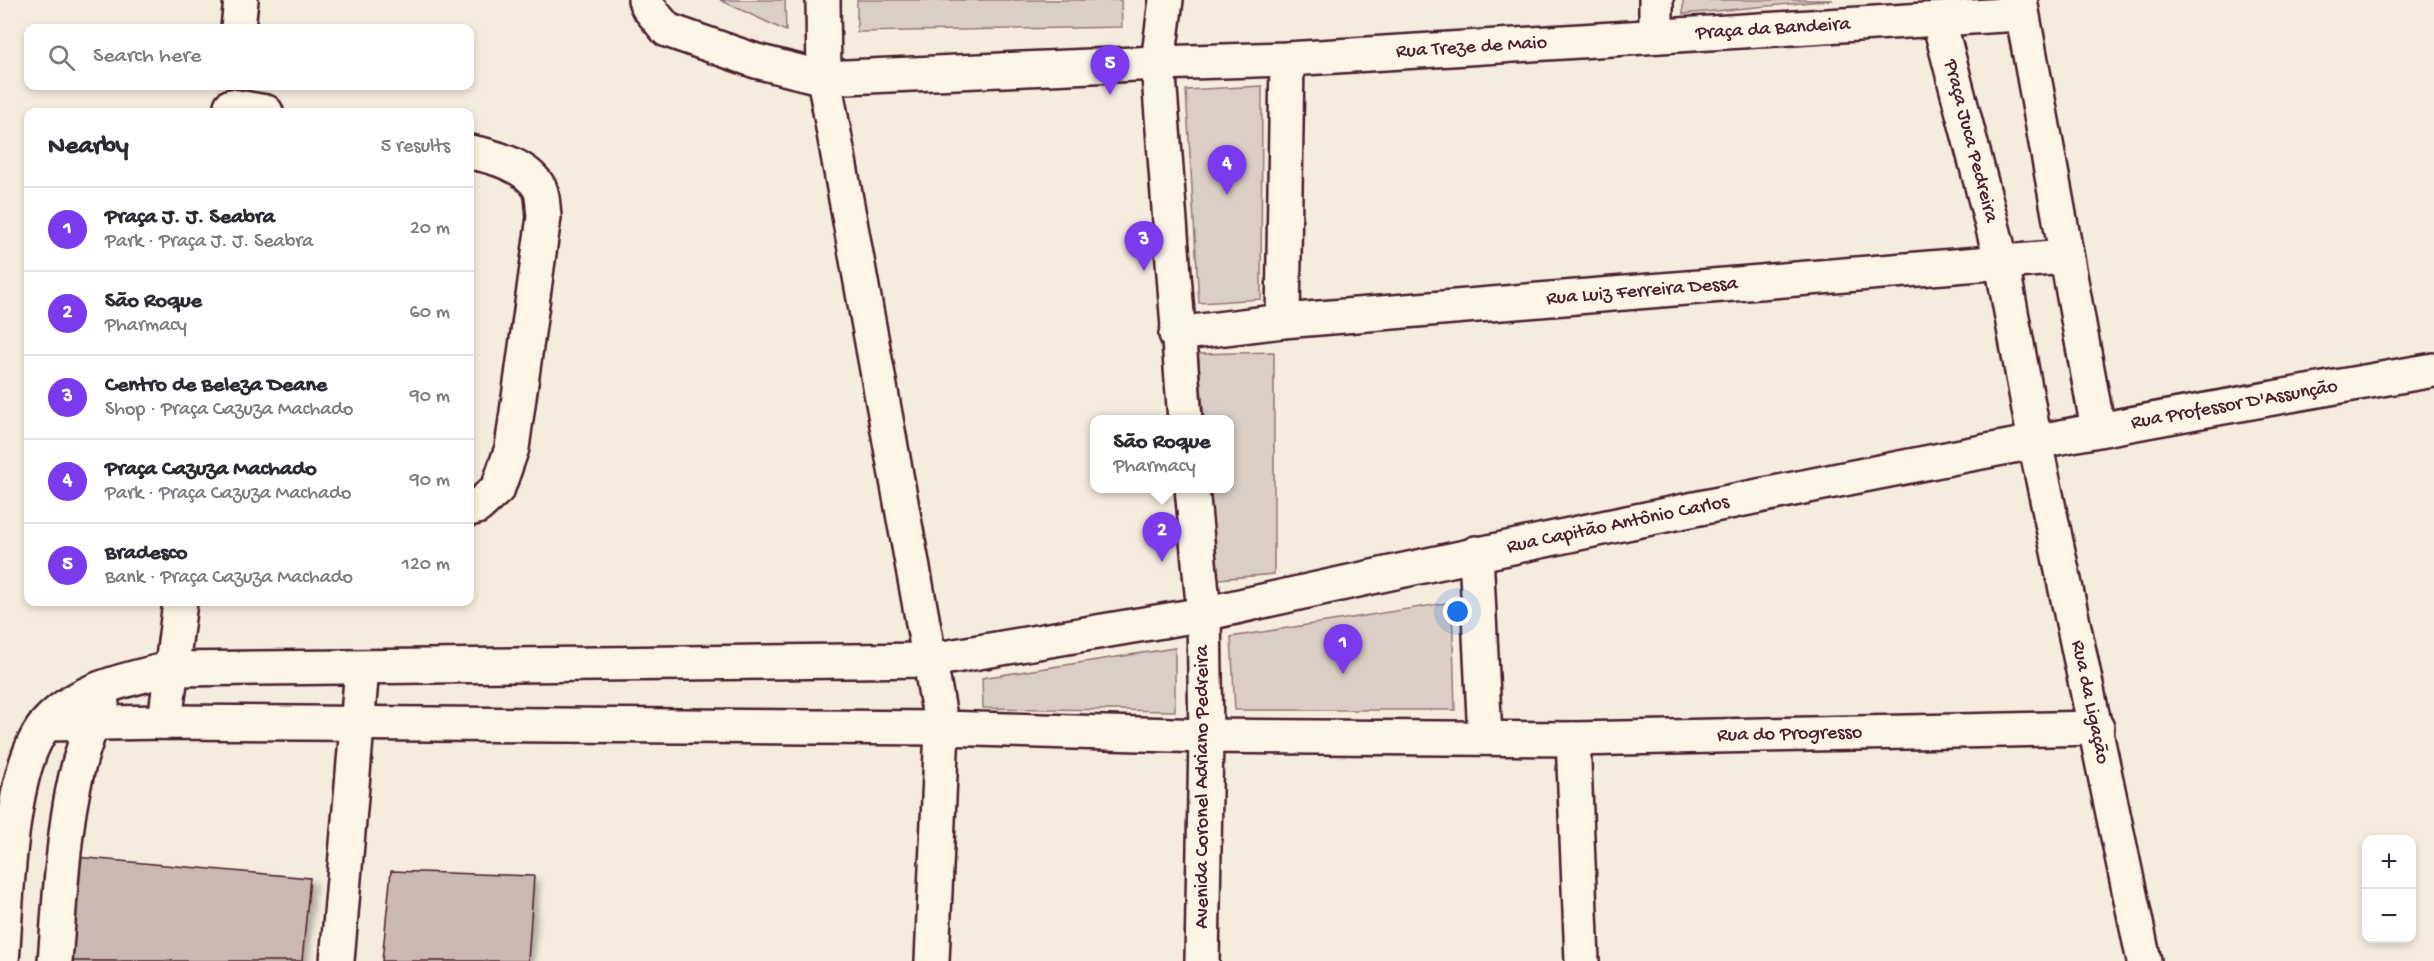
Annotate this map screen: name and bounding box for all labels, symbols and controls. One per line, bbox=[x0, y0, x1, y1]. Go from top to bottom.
street label: Praça da Bandeira bbox=[1694, 13, 1852, 45]
search box bbox=[24, 24, 474, 90]
street label: Rua Treze de Maio bbox=[1395, 32, 1548, 64]
icon: search bbox=[45, 41, 78, 74]
text: Search here bbox=[93, 44, 201, 70]
pin: 5 bbox=[1090, 46, 1130, 95]
street label: Praça Juca Pedreira bbox=[1938, 56, 2003, 226]
text: Nearby bbox=[48, 132, 129, 163]
text: 5 results bbox=[381, 136, 450, 159]
pin: 4 bbox=[1208, 146, 1246, 195]
text: Praça J. J. Seabra bbox=[105, 205, 275, 231]
text: 1 bbox=[63, 218, 72, 241]
text: 20 m bbox=[410, 218, 450, 241]
pin: 3 bbox=[1124, 222, 1164, 271]
text: Park · Praça J. J. Seabra bbox=[105, 231, 313, 254]
street label: Rua Luiz Ferreira Dessa bbox=[1545, 272, 1740, 311]
text: São Roque bbox=[105, 289, 202, 315]
text: 2 bbox=[63, 302, 72, 325]
text: 60 m bbox=[410, 302, 450, 325]
text: Pharmacy bbox=[105, 315, 187, 338]
text: Centro de Beleza Deane bbox=[105, 373, 327, 399]
street label: Rua Professor D'Assunção bbox=[2129, 375, 2340, 435]
text: 3 bbox=[62, 386, 73, 409]
text: 90 m bbox=[410, 386, 450, 409]
text: Shop · Praça Cazuza Machado bbox=[105, 399, 353, 422]
popup bbox=[1090, 415, 1234, 493]
text: São Roque bbox=[1114, 430, 1210, 456]
text: Pharmacy bbox=[1114, 456, 1195, 479]
text: Praça Cazuza Machado bbox=[105, 457, 317, 483]
text: 4 bbox=[63, 470, 72, 493]
text: 90 m bbox=[410, 470, 450, 493]
text: Park · Praça Cazuza Machado bbox=[105, 483, 351, 506]
street label: Rua Capitão Antônio Carlos bbox=[1505, 491, 1732, 559]
pin: 2 bbox=[1142, 512, 1182, 562]
text: Bradesco bbox=[105, 541, 188, 567]
text: 5 bbox=[62, 554, 73, 577]
text: 120 m bbox=[402, 554, 450, 577]
text: Bank · Praça Cazuza Machado bbox=[105, 567, 353, 590]
your location bbox=[1443, 597, 1472, 626]
pin: 1 bbox=[1324, 624, 1362, 674]
street label: Rua da Ligação bbox=[2065, 638, 2114, 766]
street label: Avenida Coronel Adriano Pedreira bbox=[1192, 644, 1215, 929]
street label: Rua do Progresso bbox=[1717, 721, 1863, 747]
map controls bbox=[2362, 835, 2416, 943]
button: + bbox=[2362, 835, 2416, 889]
button: − bbox=[2362, 889, 2416, 943]

